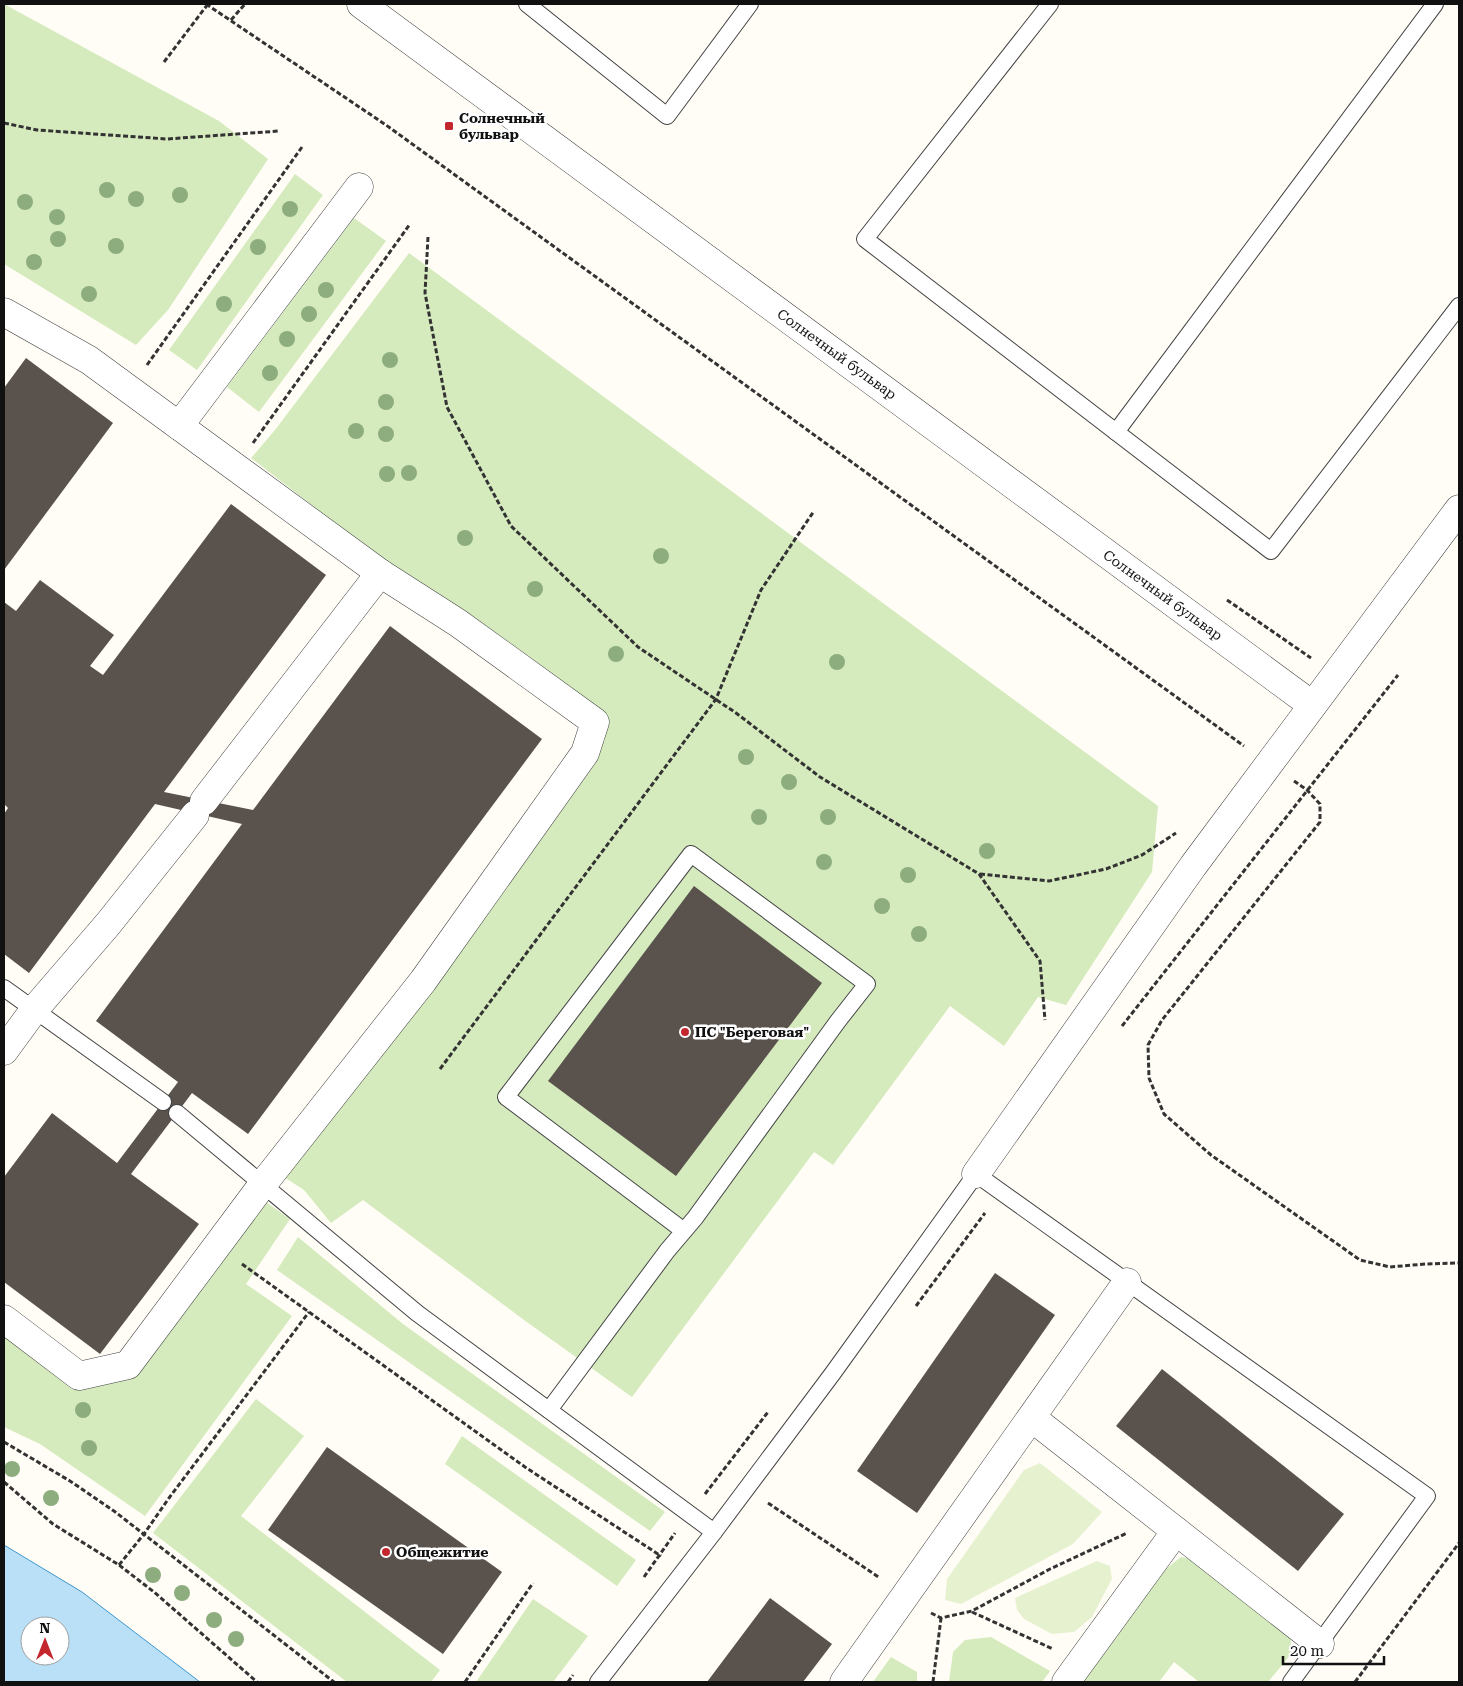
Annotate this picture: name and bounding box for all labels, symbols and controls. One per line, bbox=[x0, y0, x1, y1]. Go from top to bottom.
place label: Солнечный бульвар bbox=[459, 110, 545, 142]
marker: Солнечный бульвар bbox=[443, 120, 455, 132]
street label: Солнечный бульвар bbox=[774, 305, 900, 403]
street label: Солнечный бульвар bbox=[1100, 546, 1226, 644]
place label: ПС "Береговая" bbox=[695, 1024, 809, 1040]
marker: ПС "Береговая" bbox=[679, 1026, 691, 1038]
place label: Общежитие bbox=[396, 1544, 489, 1560]
marker: Общежитие bbox=[380, 1546, 392, 1558]
north arrow bbox=[20, 1616, 70, 1666]
text: N bbox=[40, 1620, 51, 1636]
scale bar bbox=[1283, 1634, 1384, 1666]
text: 20 m bbox=[1290, 1642, 1325, 1660]

